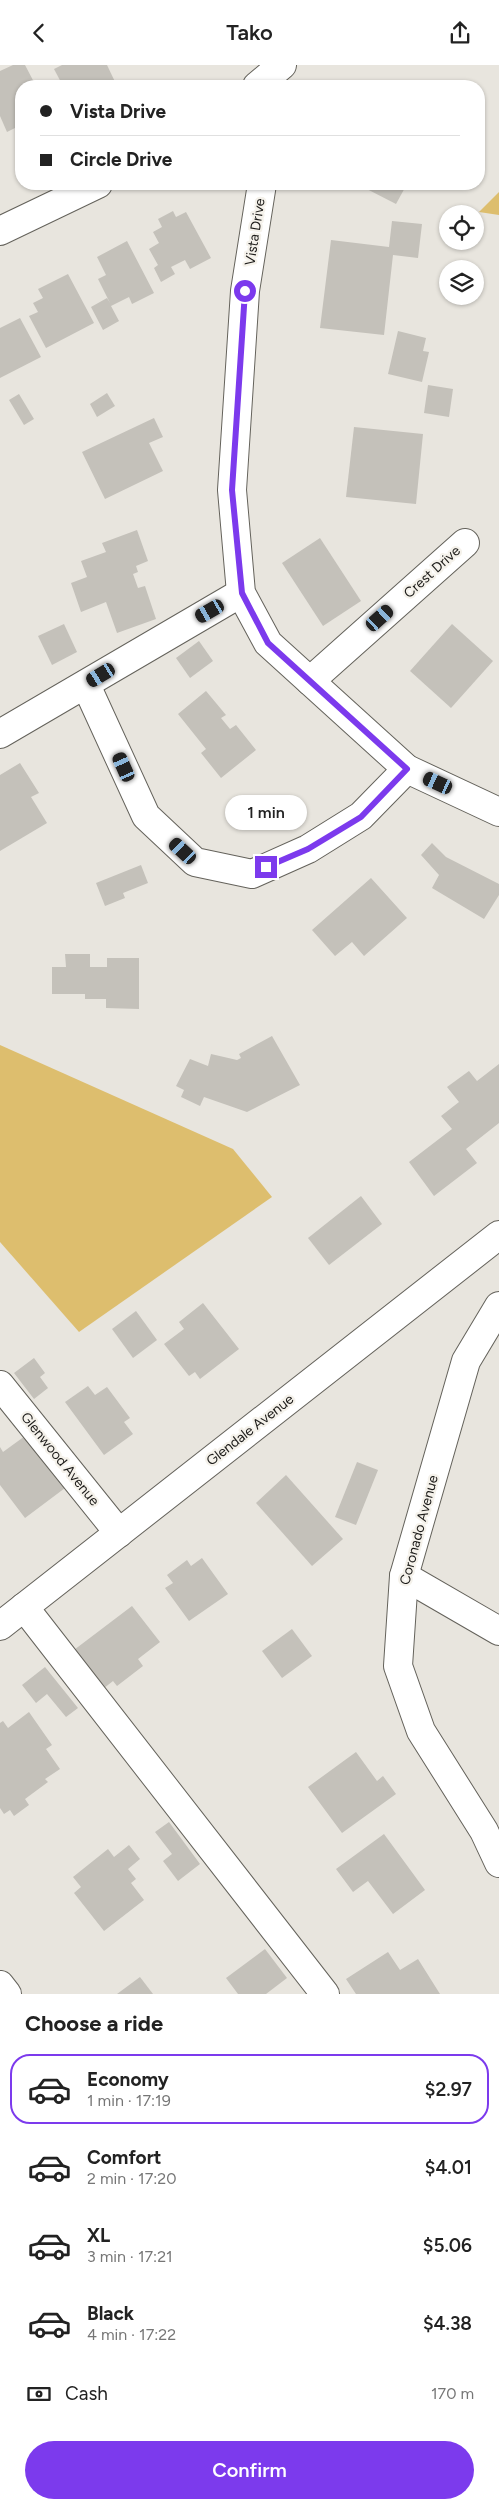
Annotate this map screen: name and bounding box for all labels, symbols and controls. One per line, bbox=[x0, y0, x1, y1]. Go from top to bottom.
icon: back bbox=[25, 19, 53, 47]
text: Tako bbox=[226, 19, 273, 46]
icon: share bbox=[446, 19, 474, 47]
text: Vista Drive bbox=[70, 100, 166, 123]
text: Circle Drive bbox=[70, 148, 172, 171]
street label: Vista Drive bbox=[241, 197, 269, 267]
map controls bbox=[439, 205, 484, 305]
button: locate bbox=[439, 205, 484, 250]
button: layers bbox=[439, 260, 484, 305]
route start bbox=[234, 280, 256, 302]
street label: Crest Drive bbox=[400, 542, 464, 602]
car bbox=[193, 597, 226, 625]
car bbox=[363, 602, 396, 634]
car bbox=[84, 661, 117, 689]
car bbox=[111, 750, 136, 784]
car bbox=[421, 770, 454, 796]
callout: 1 min bbox=[225, 795, 307, 829]
text: 1 min bbox=[247, 803, 285, 822]
car bbox=[166, 835, 199, 867]
route end bbox=[255, 856, 277, 878]
street label: Glendale Avenue bbox=[203, 1390, 297, 1469]
street label: Glenwood Avenue bbox=[17, 1409, 103, 1509]
street label: Coronado Avenue bbox=[396, 1473, 442, 1587]
text: Choose a ride bbox=[25, 2010, 163, 2037]
icon: car bbox=[27, 2067, 72, 2112]
text: Economy bbox=[87, 2068, 169, 2091]
text: $2.97 bbox=[425, 2078, 472, 2101]
text: 1 min · 17:19 bbox=[87, 2091, 171, 2110]
icon: car bbox=[27, 2145, 72, 2190]
text: Comfort bbox=[87, 2146, 162, 2169]
text: $4.01 bbox=[425, 2156, 472, 2179]
text: 2 min · 17:20 bbox=[87, 2169, 177, 2188]
icon: car bbox=[27, 2223, 72, 2268]
text: XL bbox=[87, 2224, 110, 2247]
text: $5.06 bbox=[423, 2234, 472, 2257]
text: 3 min · 17:21 bbox=[87, 2247, 173, 2266]
icon: car bbox=[27, 2301, 72, 2346]
text: Black bbox=[87, 2302, 134, 2325]
text: $4.38 bbox=[423, 2312, 472, 2335]
text: 4 min · 17:22 bbox=[87, 2325, 176, 2344]
icon: cash bbox=[25, 2380, 53, 2408]
text: Cash bbox=[65, 2382, 108, 2405]
text: 170 m bbox=[431, 2384, 474, 2403]
button: Confirm bbox=[25, 2441, 474, 2499]

